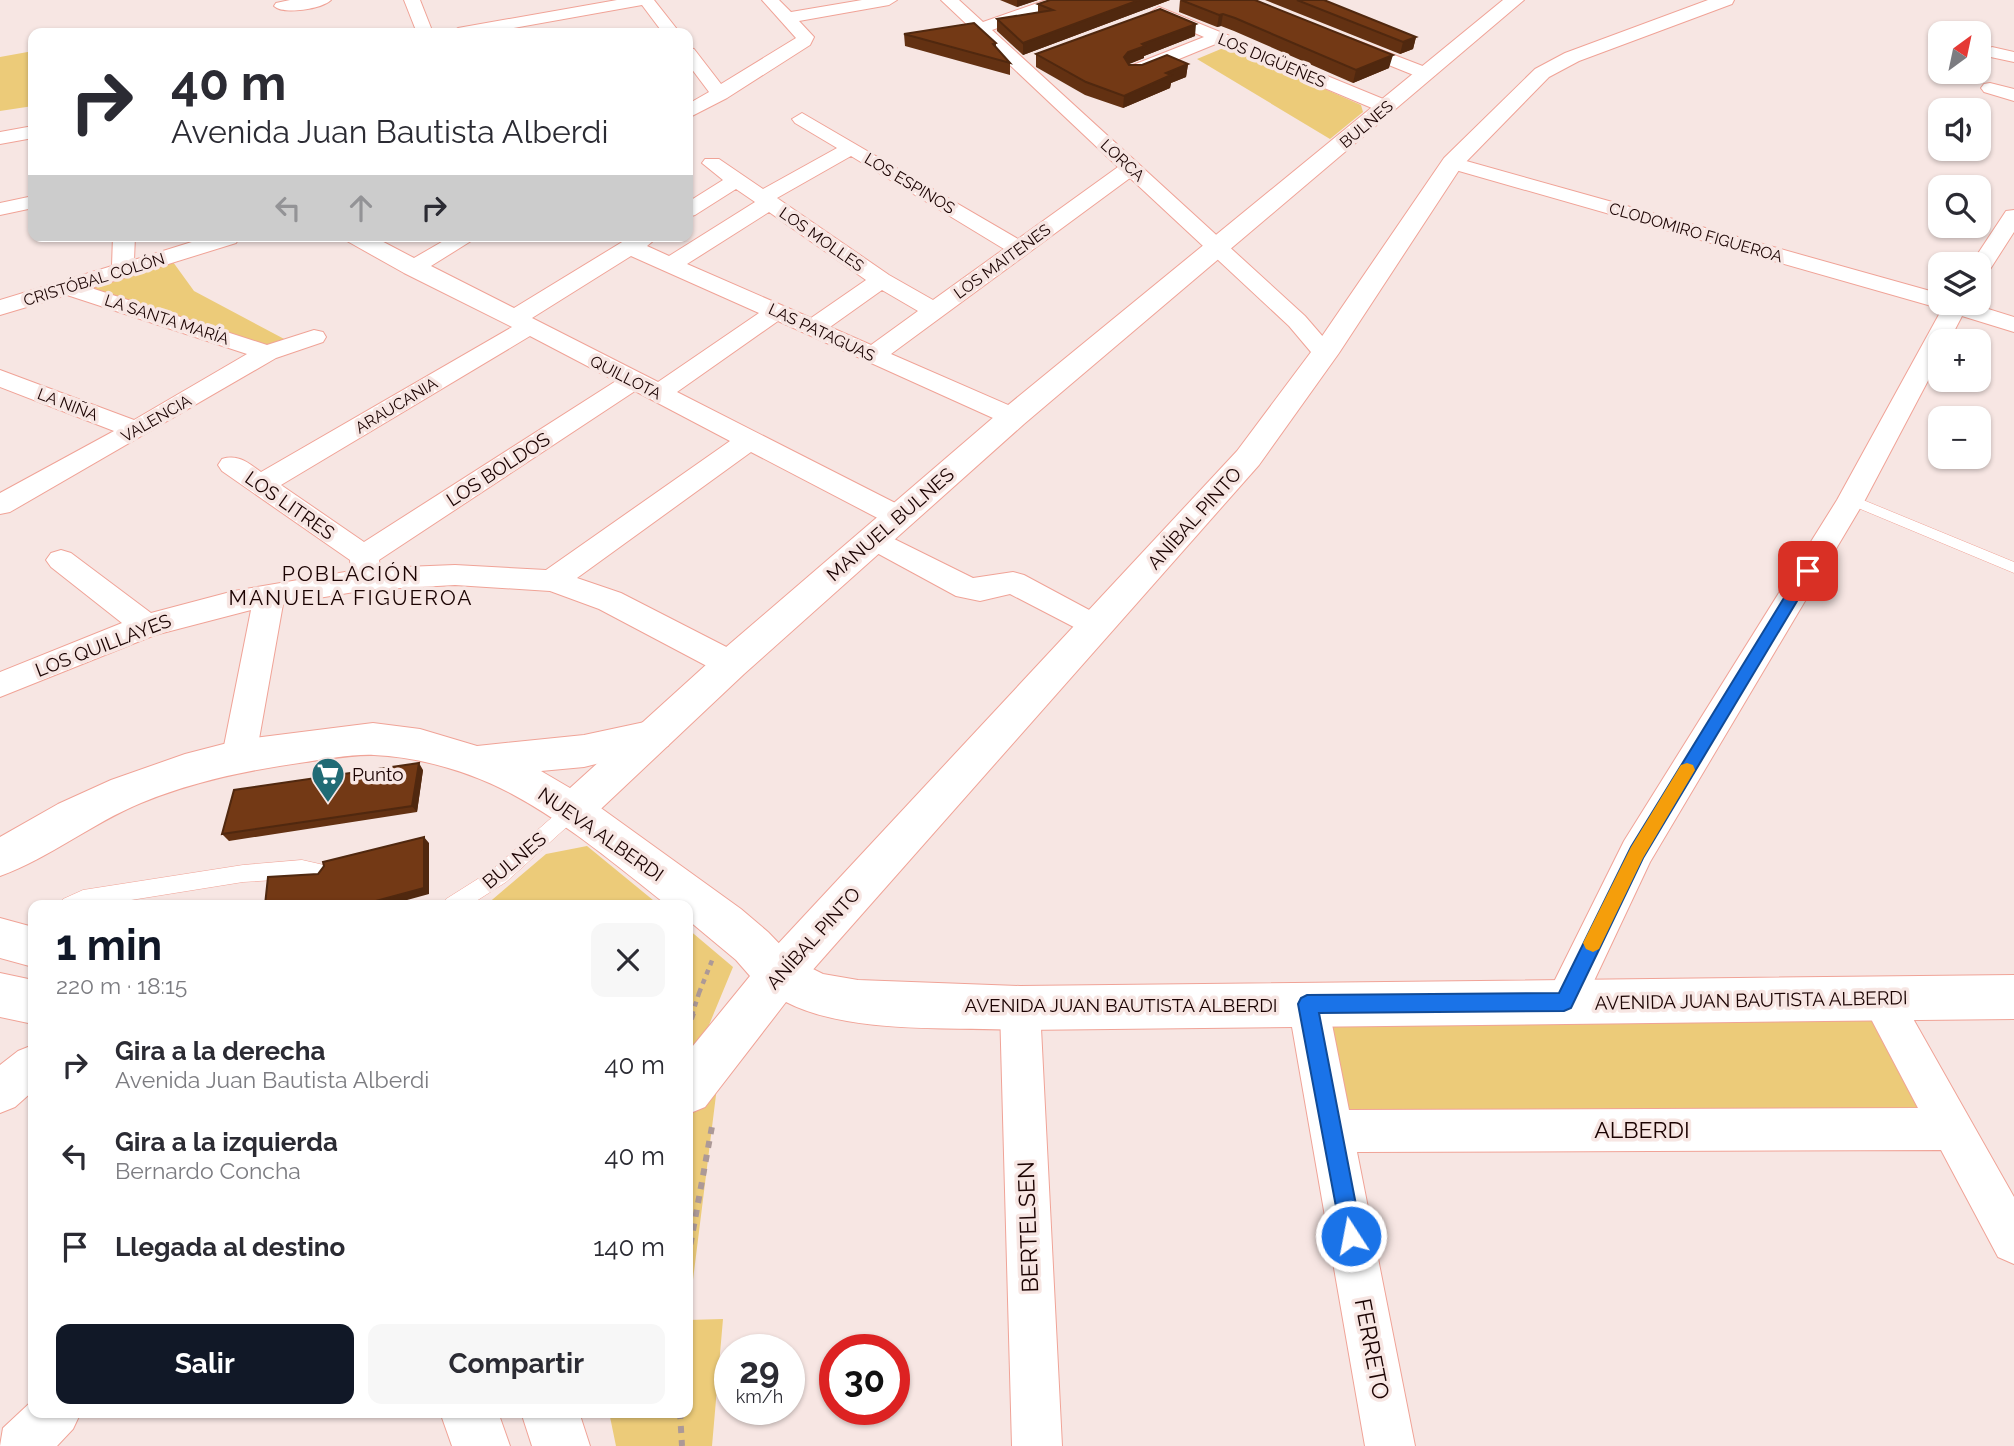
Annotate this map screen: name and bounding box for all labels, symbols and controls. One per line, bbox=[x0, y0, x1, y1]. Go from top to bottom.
north arrow bbox=[1928, 21, 1992, 84]
map controls bbox=[1928, 21, 1991, 469]
street label: LOS DIGÜEÑES bbox=[1215, 28, 1329, 92]
text: 40 m bbox=[171, 54, 286, 111]
icon: right bbox=[56, 56, 147, 147]
street label: BULNES bbox=[1336, 96, 1397, 152]
button: sound bbox=[1928, 98, 1991, 161]
text: Avenida Juan Bautista Alberdi bbox=[171, 113, 608, 150]
street label: LORCA bbox=[1097, 135, 1149, 185]
street label: LOS ESPINOS bbox=[861, 149, 959, 218]
button: search bbox=[1928, 175, 1991, 238]
icon: left bbox=[269, 189, 307, 227]
icon: ahead bbox=[342, 189, 380, 227]
icon: right bbox=[415, 189, 453, 227]
street label: CLODOMIRO FIGUEROA bbox=[1607, 199, 1785, 266]
street label: LOS MOLLES bbox=[776, 203, 868, 276]
street label: LOS MAITENES bbox=[950, 220, 1055, 303]
street label: CRISTÓBAL COLÓN bbox=[21, 248, 167, 310]
button: layers bbox=[1928, 252, 1991, 315]
street label: LA SANTA MARÍA bbox=[102, 289, 232, 349]
street label: LAS PATAGUAS bbox=[766, 300, 878, 366]
button: + bbox=[1928, 329, 1991, 392]
street label: QUILLOTA bbox=[587, 351, 665, 404]
street label: ARAUCANIA bbox=[352, 373, 441, 437]
street label: LA NIÑA bbox=[35, 383, 101, 425]
street label: VALENCIA bbox=[118, 391, 195, 446]
button: − bbox=[1928, 406, 1991, 469]
street label: LOS BOLDOS bbox=[442, 427, 554, 511]
street label: MANUEL BULNES bbox=[822, 463, 958, 585]
street label: ANÍBAL PINTO bbox=[1143, 463, 1245, 573]
street label: LOS LITRES bbox=[241, 466, 339, 544]
pin bbox=[1778, 541, 1838, 601]
icon: arrive bbox=[1789, 552, 1827, 590]
district label: POBLACIÓN MANUELA FIGUEROA bbox=[228, 561, 474, 610]
street label: LOS QUILLAYES bbox=[32, 609, 174, 681]
supermarket icon: Punto bbox=[309, 755, 347, 804]
place label: Punto bbox=[352, 763, 404, 785]
street label: NUEVA ALBERDI bbox=[534, 783, 668, 885]
street label: BULNES bbox=[478, 827, 550, 893]
street label: ANÍBAL PINTO bbox=[762, 883, 864, 993]
text: 1 min bbox=[56, 921, 162, 970]
button: close bbox=[591, 923, 665, 997]
text: 220 m · 18:15 bbox=[56, 972, 187, 999]
street label: AVENIDA JUAN BAUTISTA ALBERDI bbox=[1594, 986, 1908, 1014]
street label: AVENIDA JUAN BAUTISTA ALBERDI bbox=[964, 994, 1278, 1016]
text: Gira a la derecha bbox=[115, 1036, 325, 1066]
icon: right bbox=[56, 1046, 94, 1084]
text: 40 m bbox=[604, 1050, 665, 1080]
text: Avenida Juan Bautista Alberdi bbox=[115, 1066, 429, 1093]
street label: ALBERDI bbox=[1594, 1116, 1690, 1143]
text: Gira a la izquierda bbox=[115, 1127, 338, 1157]
icon: left bbox=[56, 1137, 94, 1175]
text: 40 m bbox=[604, 1141, 665, 1171]
text: Bernardo Concha bbox=[115, 1157, 301, 1184]
street label: BERTELSEN bbox=[1012, 1161, 1043, 1293]
position arrow bbox=[1314, 1199, 1388, 1273]
icon: arrive bbox=[56, 1228, 94, 1266]
text: Llegada al destino bbox=[115, 1232, 345, 1262]
text: 140 m bbox=[593, 1232, 665, 1262]
street label: FERRETO bbox=[1349, 1296, 1396, 1402]
button: Salir bbox=[56, 1324, 354, 1404]
button: Compartir bbox=[368, 1324, 665, 1404]
speed limit sign: 30 bbox=[819, 1334, 910, 1425]
text: 29 bbox=[739, 1350, 780, 1391]
text: km/h bbox=[736, 1386, 783, 1407]

